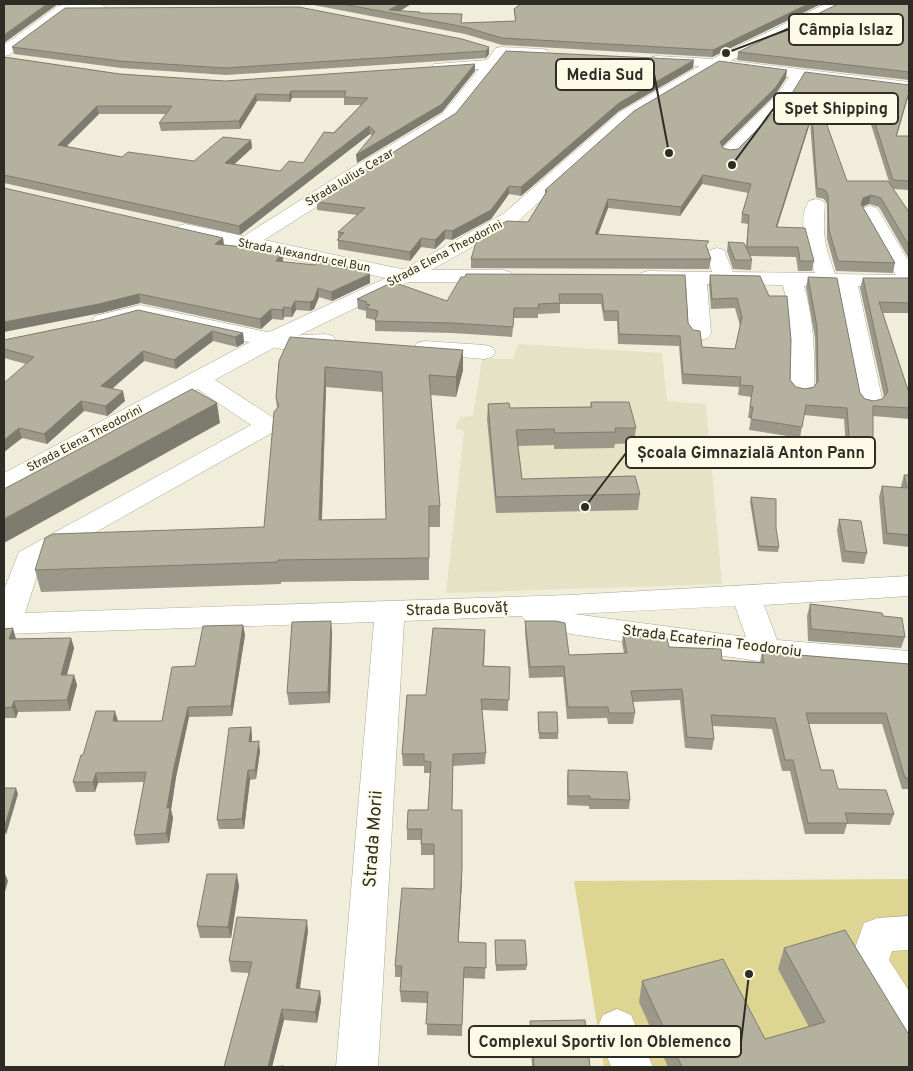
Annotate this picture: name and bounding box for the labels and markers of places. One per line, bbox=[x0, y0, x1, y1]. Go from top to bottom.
callout: Câmpia Islaz bbox=[789, 14, 903, 45]
callout: Media Sud bbox=[556, 59, 654, 90]
callout: Spet Shipping bbox=[774, 93, 898, 124]
callout: Școala Gimnazială Anton Pann bbox=[626, 437, 875, 468]
callout: Complexul Sportiv Ion Oblemenco bbox=[469, 1026, 741, 1057]

